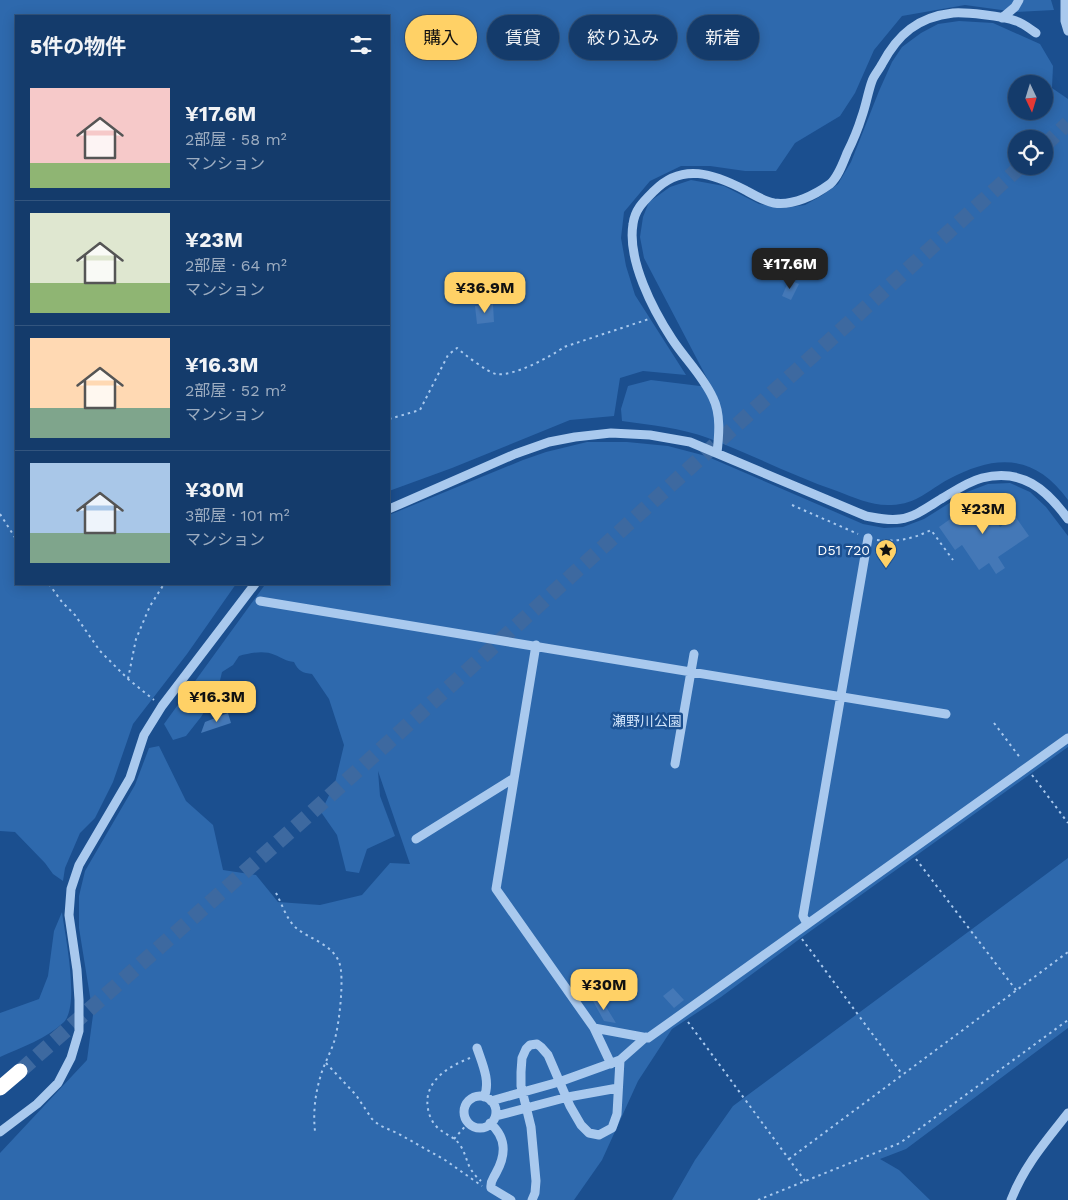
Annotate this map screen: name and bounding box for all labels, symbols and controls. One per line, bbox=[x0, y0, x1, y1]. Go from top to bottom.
chip: 購入 bbox=[405, 15, 477, 60]
chip: 賃貸 bbox=[487, 15, 559, 60]
chip: 絞り込み bbox=[569, 15, 677, 60]
chip: 新着 bbox=[687, 15, 759, 60]
icon: filters bbox=[347, 31, 375, 59]
text: 5件の物件 bbox=[30, 34, 126, 59]
north arrow bbox=[1008, 75, 1052, 120]
map controls bbox=[1008, 75, 1053, 175]
text: ¥17.6M bbox=[185, 101, 256, 126]
icon: home bbox=[70, 108, 130, 168]
text: 2部屋 · 58 m² bbox=[185, 130, 287, 149]
button: locate bbox=[1008, 130, 1053, 175]
text: マンション bbox=[185, 154, 265, 173]
text: ¥23M bbox=[185, 227, 243, 252]
icon: home bbox=[70, 233, 130, 293]
pin: ¥17.6M bbox=[749, 248, 831, 290]
text: ¥17.6M bbox=[763, 254, 817, 273]
text: 2部屋 · 64 m² bbox=[185, 256, 287, 275]
pin: ¥36.9M bbox=[444, 272, 526, 314]
text: ¥36.9M bbox=[455, 278, 515, 297]
text: マンション bbox=[185, 280, 265, 299]
text: ¥16.3M bbox=[185, 352, 259, 377]
icon: home bbox=[70, 358, 130, 418]
text: 2部屋 · 52 m² bbox=[185, 381, 286, 400]
text: マンション bbox=[185, 405, 265, 424]
text: ¥30M bbox=[185, 477, 244, 502]
icon: home bbox=[70, 483, 130, 543]
pin: ¥23M bbox=[953, 492, 1013, 535]
text: ¥23M bbox=[961, 499, 1005, 518]
text: 3部屋 · 101 m² bbox=[185, 506, 290, 525]
text: マンション bbox=[185, 530, 265, 549]
place icon: D51 720 bbox=[874, 538, 898, 569]
place label: D51 720 bbox=[817, 542, 870, 558]
pin: ¥16.3M bbox=[176, 680, 258, 723]
text: ¥16.3M bbox=[189, 687, 245, 706]
park label: 瀬野川公園 bbox=[612, 713, 682, 729]
pin: ¥30M bbox=[574, 968, 634, 1011]
text: ¥30M bbox=[581, 975, 627, 994]

